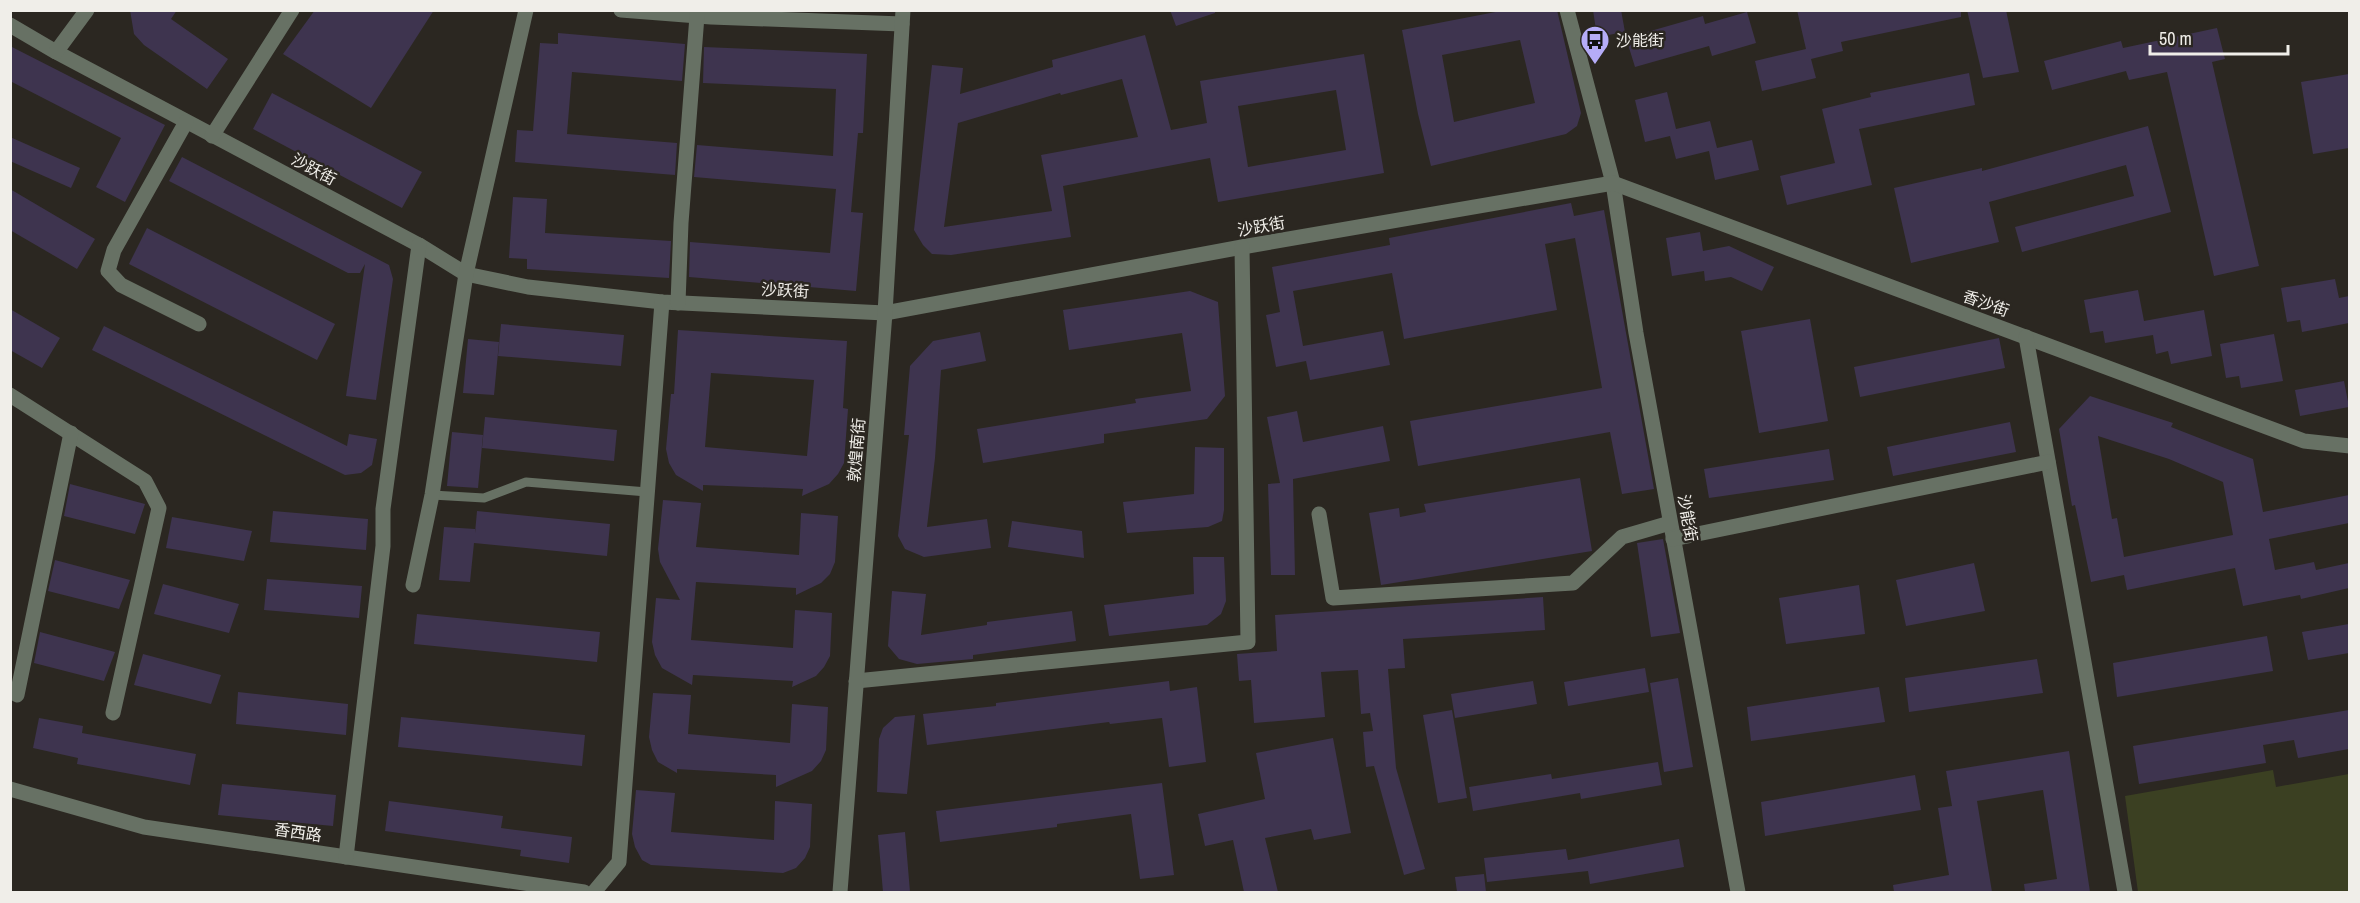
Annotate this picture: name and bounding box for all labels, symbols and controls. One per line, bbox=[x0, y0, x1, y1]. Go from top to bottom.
scale bar bbox=[2150, 18, 2288, 56]
bus stop icon: 沙能街 bbox=[1579, 24, 1611, 66]
text: 50 m bbox=[2159, 26, 2192, 51]
place label: 沙能街 bbox=[1616, 29, 1664, 51]
street label: 沙跃街 bbox=[288, 148, 340, 190]
street label: 沙跃街 bbox=[1235, 211, 1287, 241]
street label: 沙跃街 bbox=[760, 278, 810, 302]
street label: 香沙街 bbox=[1960, 284, 2012, 322]
street label: 敦煌南街 bbox=[842, 417, 870, 483]
street label: 沙能街 bbox=[1673, 492, 1703, 544]
street label: 香西路 bbox=[273, 818, 323, 846]

